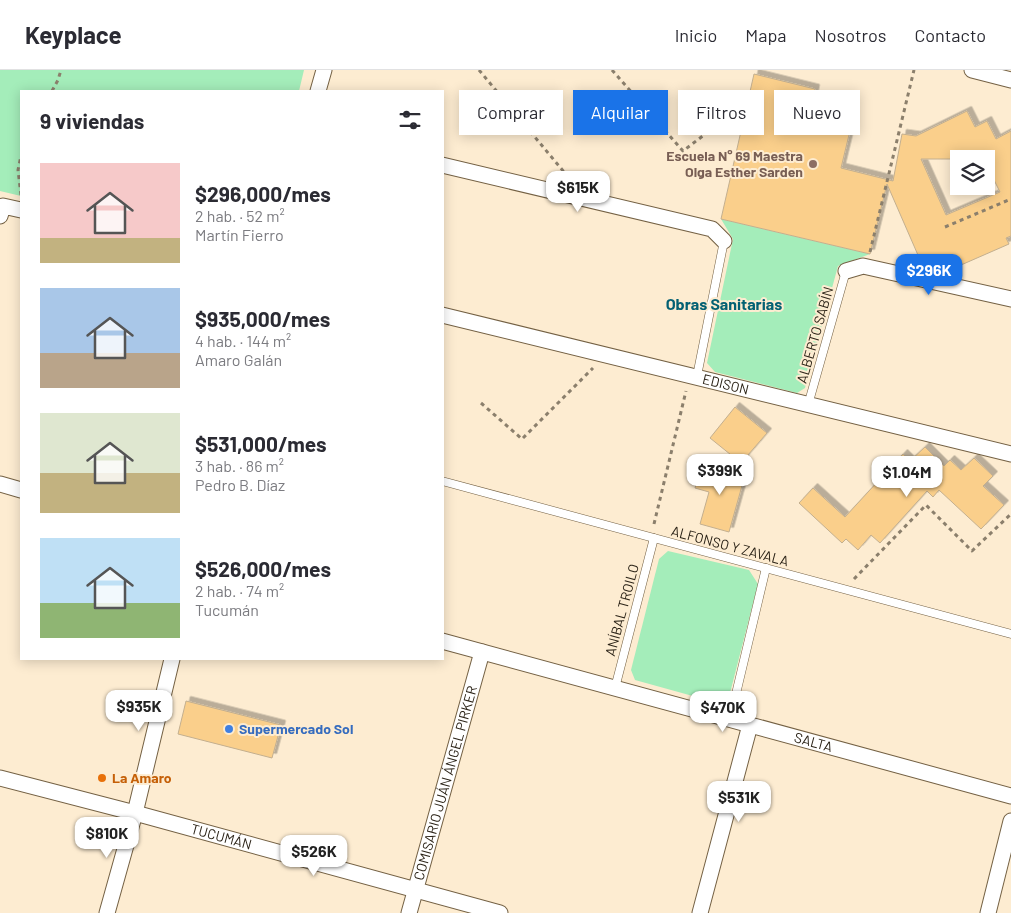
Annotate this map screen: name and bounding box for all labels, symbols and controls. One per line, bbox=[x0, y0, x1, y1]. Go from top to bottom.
text: Keyplace bbox=[25, 20, 122, 49]
text: Inicio bbox=[675, 24, 717, 46]
text: Mapa bbox=[745, 24, 787, 46]
text: Nosotros bbox=[815, 24, 886, 46]
text: Contacto bbox=[914, 24, 986, 46]
chip: Comprar bbox=[459, 90, 563, 135]
chip: Alquilar bbox=[573, 90, 668, 135]
chip: Filtros bbox=[678, 90, 764, 135]
chip: Nuevo bbox=[774, 90, 860, 135]
icon: filters bbox=[396, 106, 424, 134]
text: 9 viviendas bbox=[40, 108, 144, 133]
place label: Escuela N° 69 Maestra Olga Esther Sarden bbox=[666, 147, 803, 180]
map controls bbox=[950, 150, 995, 195]
button: layers bbox=[950, 150, 995, 195]
marker: Escuela N° 69 Maestra Olga Esther Sarden bbox=[807, 158, 819, 170]
pin: $615K bbox=[543, 170, 613, 213]
text: $615K bbox=[557, 177, 599, 196]
text: $296,000/mes bbox=[195, 181, 331, 206]
icon: home bbox=[80, 183, 140, 243]
text: 2 hab. · 52 m² bbox=[195, 206, 285, 225]
text: Martín Fierro bbox=[195, 225, 284, 244]
pin: $296K bbox=[894, 254, 964, 296]
text: $296K bbox=[906, 260, 952, 279]
street label: ALBERTO SABÍN bbox=[793, 285, 836, 385]
district label: Obras Sanitarias bbox=[666, 294, 782, 313]
text: $935,000/mes bbox=[195, 306, 330, 331]
icon: home bbox=[80, 308, 140, 368]
text: 4 hab. · 144 m² bbox=[195, 331, 291, 350]
text: Amaro Galán bbox=[195, 350, 282, 369]
street label: EDISON bbox=[701, 370, 751, 398]
text: $531,000/mes bbox=[195, 431, 327, 456]
icon: home bbox=[80, 433, 140, 493]
pin: $399K bbox=[685, 454, 755, 496]
text: 3 hab. · 86 m² bbox=[195, 456, 284, 475]
pin: $1.04M bbox=[866, 456, 948, 498]
text: $399K bbox=[698, 460, 742, 479]
text: $1.04M bbox=[883, 462, 931, 481]
text: Pedro B. Díaz bbox=[195, 475, 285, 494]
street label: ALFONSO Y ZAVALA bbox=[670, 522, 791, 570]
text: $526,000/mes bbox=[195, 556, 331, 581]
icon: home bbox=[80, 558, 140, 618]
street label: ANÍBAL TROILO bbox=[601, 562, 642, 658]
text: 2 hab. · 74 m² bbox=[195, 581, 284, 600]
text: Tucumán bbox=[195, 600, 259, 619]
street label: COMISARIO JUÁN ÁNGEL PIRKER bbox=[410, 684, 480, 882]
pin: $935K bbox=[104, 690, 174, 732]
pin: $470K bbox=[688, 690, 758, 733]
text: $935K bbox=[117, 696, 161, 715]
text: $470K bbox=[701, 697, 745, 716]
place label: Supermercado Sol bbox=[239, 720, 353, 737]
marker: Supermercado Sol bbox=[223, 723, 235, 735]
street label: SALTA bbox=[793, 728, 835, 755]
place label: La Amaro bbox=[112, 769, 172, 786]
marker: La Amaro bbox=[96, 772, 108, 784]
pin: $531K bbox=[704, 780, 774, 823]
text: $531K bbox=[718, 787, 760, 806]
pin: $810K bbox=[72, 816, 142, 859]
street label: TUCUMÁN bbox=[189, 820, 254, 853]
text: $810K bbox=[86, 823, 128, 842]
pin: $526K bbox=[279, 834, 349, 877]
text: $526K bbox=[291, 841, 337, 860]

